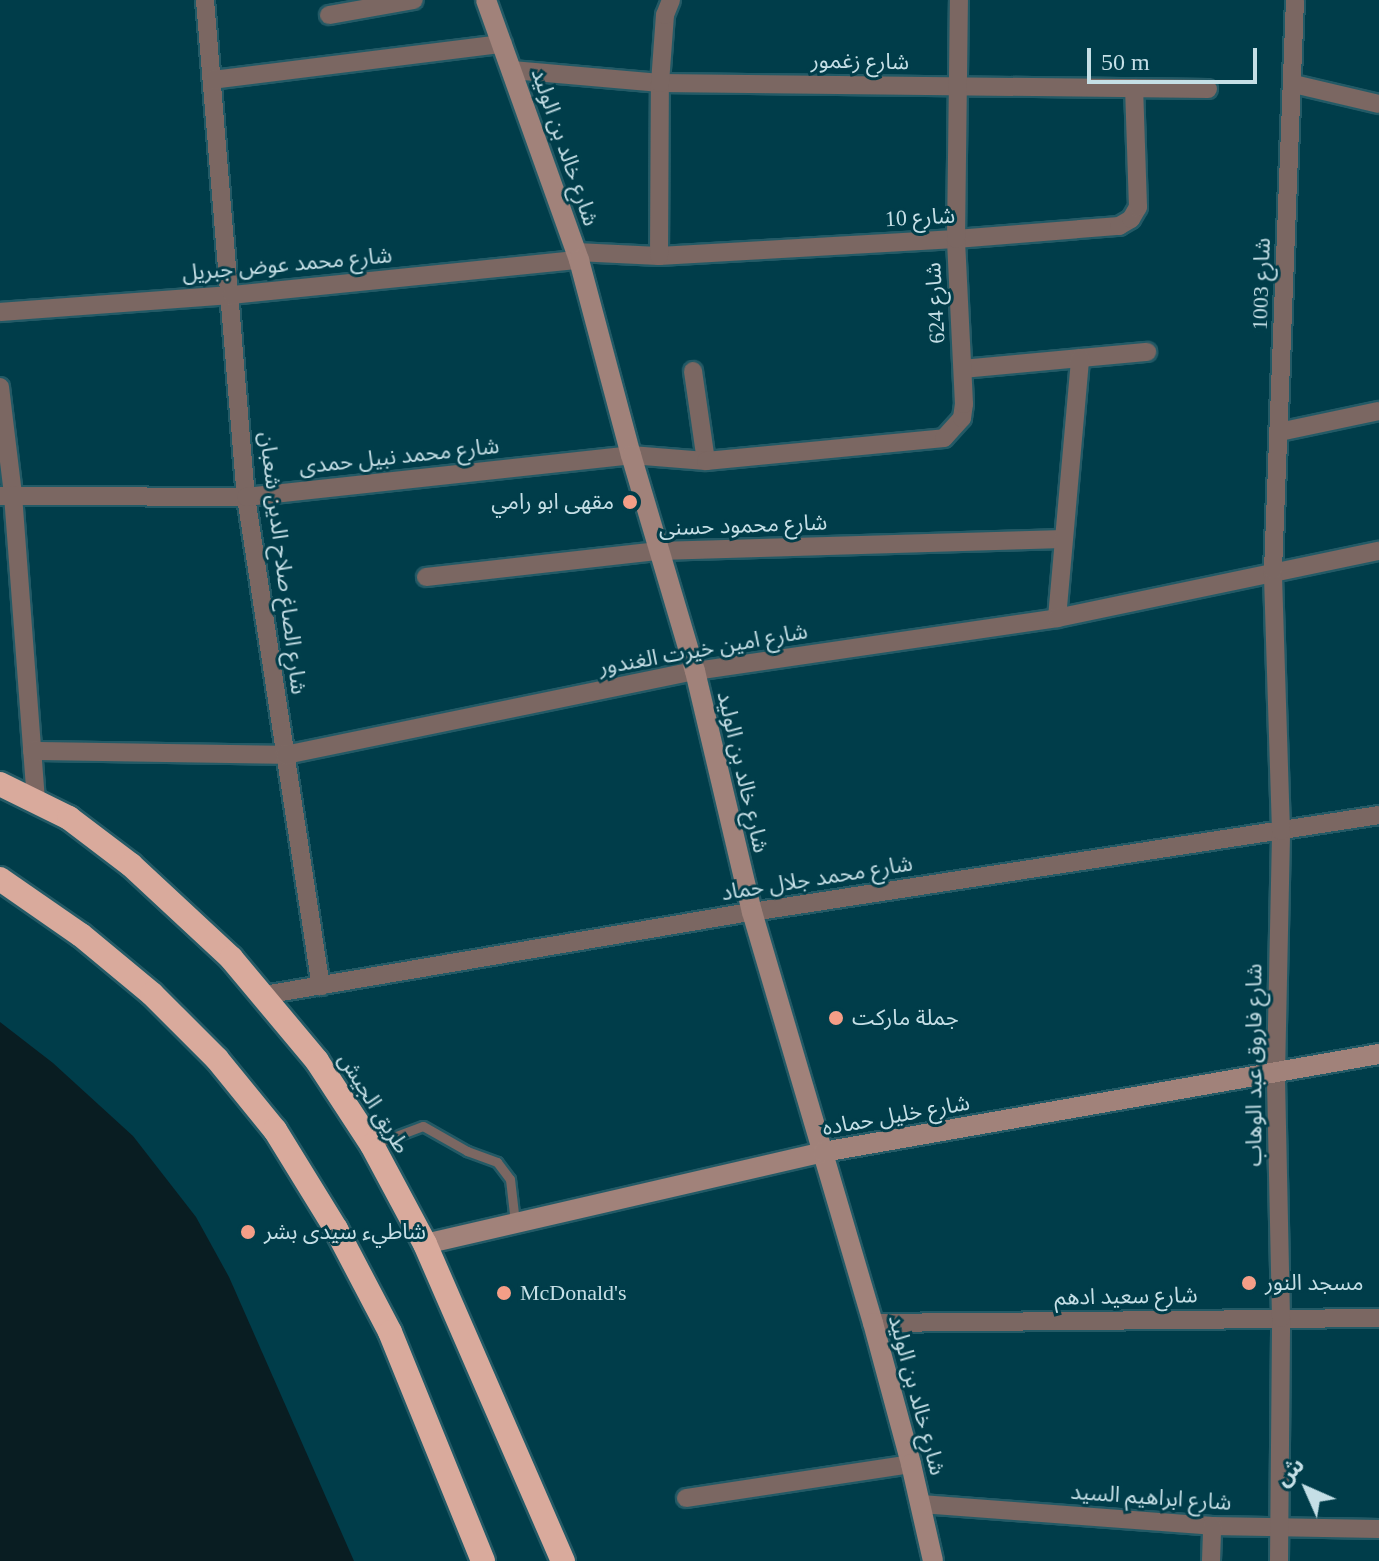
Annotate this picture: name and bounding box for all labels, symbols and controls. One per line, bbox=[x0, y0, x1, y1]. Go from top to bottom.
scale bar bbox=[1091, 32, 1261, 82]
street label: شارع زغمور bbox=[811, 47, 909, 75]
text: 50 m bbox=[1101, 49, 1150, 75]
street label: شارع خالد بن الوليد bbox=[526, 65, 604, 229]
street label: شارع 10 bbox=[884, 202, 956, 232]
street label: شارع 1003 bbox=[1246, 237, 1276, 331]
street label: شارع محمد عوض جبريل bbox=[181, 242, 393, 286]
street label: شارع 624 bbox=[920, 262, 950, 344]
street label: شارع الصاغ صلاح الدين شعبان bbox=[254, 430, 312, 696]
street label: شارع محمد نبيل حمدى bbox=[298, 432, 500, 480]
place label: مقهى ابو رامي bbox=[491, 489, 614, 515]
marker: مقهى ابو رامي bbox=[621, 493, 639, 511]
street label: شارع محمود حسنى bbox=[658, 509, 828, 541]
street label: شارع امين خيرت الغندور bbox=[596, 618, 810, 680]
street label: شارع خالد بن الوليد bbox=[712, 689, 774, 855]
street label: شارع محمد جلال حماد bbox=[719, 850, 915, 906]
street label: شارع فاروق عبد الوهاب bbox=[1241, 963, 1267, 1167]
place label: جملة ماركت bbox=[852, 1005, 959, 1031]
marker: جملة ماركت bbox=[827, 1009, 845, 1027]
street label: طريق الجيش bbox=[333, 1048, 415, 1158]
street label: شارع خليل حماده bbox=[820, 1089, 972, 1141]
place label: شاطيء سيدى بشر bbox=[264, 1219, 426, 1245]
marker: شاطيء سيدى بشر bbox=[239, 1223, 257, 1241]
place label: مسجد النور bbox=[1265, 1270, 1363, 1296]
marker: مسجد النور bbox=[1240, 1274, 1258, 1292]
place label: McDonald's bbox=[520, 1280, 627, 1306]
street label: شارع سعيد ادهم bbox=[1054, 1282, 1198, 1310]
marker: McDonald's bbox=[495, 1284, 513, 1302]
street label: شارع خالد بن الوليد bbox=[883, 1312, 951, 1478]
north arrow bbox=[1267, 1449, 1347, 1529]
text: ش bbox=[1270, 1452, 1309, 1491]
street label: شارع ابراهيم السيد bbox=[1070, 1478, 1232, 1516]

